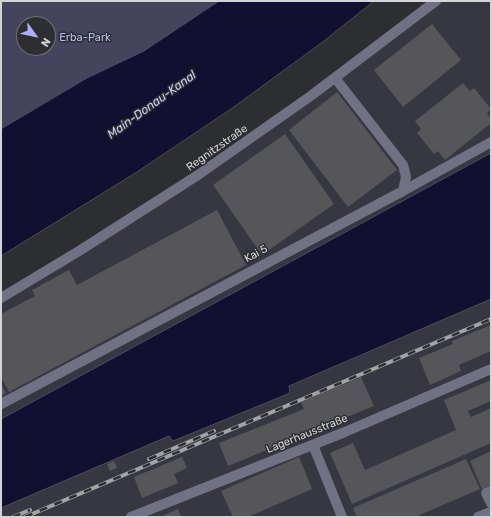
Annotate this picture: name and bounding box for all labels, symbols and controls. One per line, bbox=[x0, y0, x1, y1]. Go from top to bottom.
north arrow bbox=[16, 16, 56, 56]
park label: Erba-Park bbox=[59, 31, 111, 45]
text: N bbox=[38, 35, 53, 49]
water label: Main-Donau-Kanal bbox=[105, 68, 199, 142]
street label: Regnitzstraße bbox=[184, 122, 250, 174]
street label: Kai 5 bbox=[242, 242, 270, 266]
street label: Lagerhausstraße bbox=[264, 412, 350, 456]

